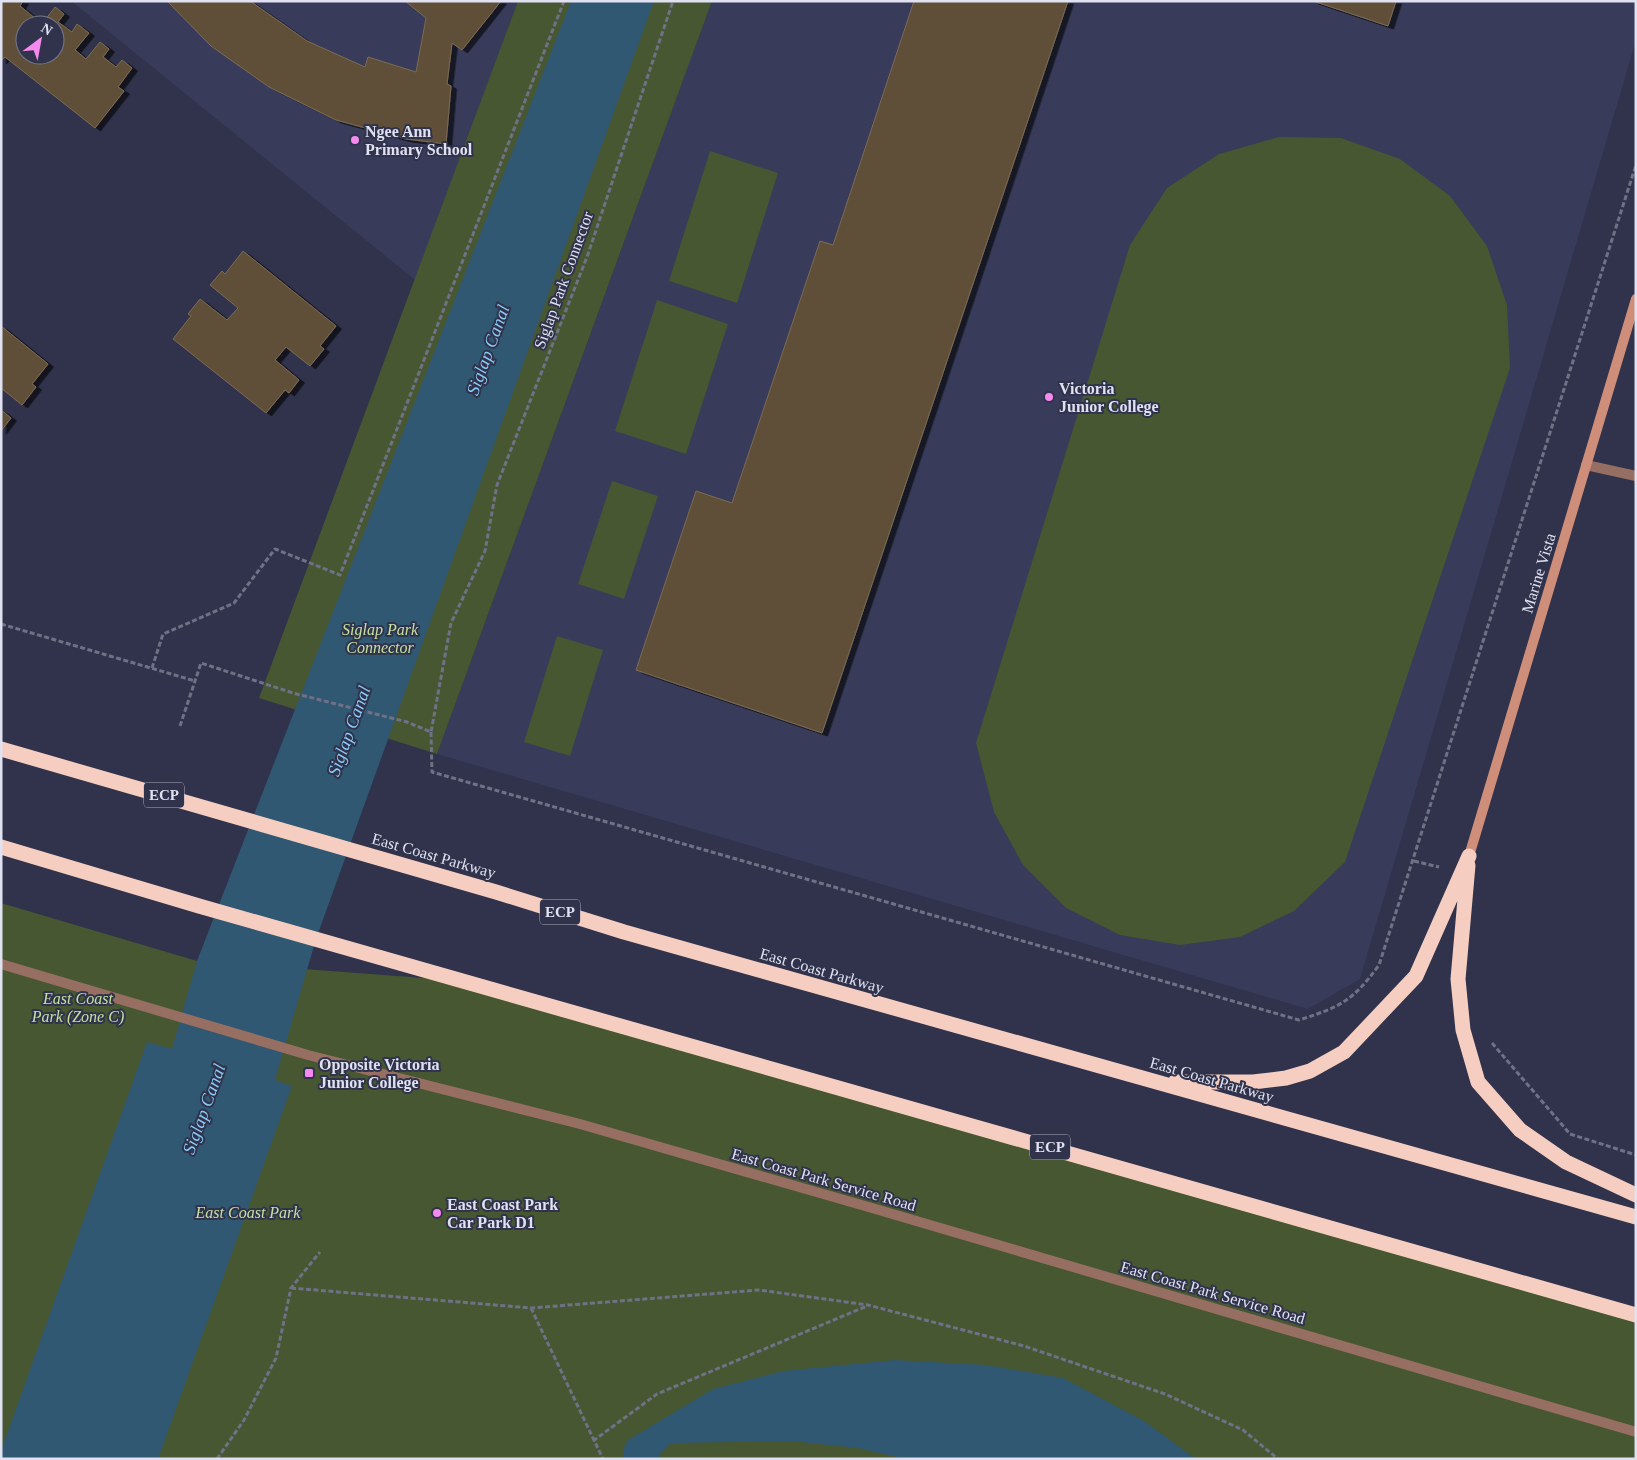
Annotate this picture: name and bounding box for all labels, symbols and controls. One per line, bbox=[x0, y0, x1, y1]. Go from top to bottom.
north arrow bbox=[15, 15, 65, 65]
text: N bbox=[38, 20, 55, 38]
place label: Ngee Ann Primary School bbox=[365, 123, 473, 159]
marker: Ngee Ann Primary School bbox=[349, 134, 361, 146]
street label: Siglap Park Connector bbox=[531, 209, 597, 351]
water label: Siglap Canal bbox=[462, 302, 514, 398]
place label: Victoria Junior College bbox=[1059, 380, 1159, 416]
marker: Victoria Junior College bbox=[1043, 391, 1055, 403]
street label: Marine Vista bbox=[1518, 531, 1559, 615]
park label: Siglap Park Connector bbox=[342, 621, 419, 656]
water label: Siglap Canal bbox=[323, 683, 375, 779]
road number: ECP bbox=[144, 782, 184, 808]
street label: East Coast Parkway bbox=[370, 830, 498, 882]
road number: ECP bbox=[540, 900, 580, 924]
street label: East Coast Parkway bbox=[758, 945, 886, 997]
park label: East Coast Park (Zone C) bbox=[31, 990, 124, 1026]
street label: East Coast Parkway bbox=[1148, 1054, 1276, 1106]
place label: Opposite Victoria Junior College bbox=[319, 1056, 439, 1092]
water label: Siglap Canal bbox=[178, 1061, 230, 1157]
marker: Opposite Victoria Junior College bbox=[303, 1067, 315, 1079]
road number: ECP bbox=[1030, 1134, 1070, 1160]
street label: East Coast Park Service Road bbox=[730, 1145, 918, 1214]
place label: East Coast Park Car Park D1 bbox=[447, 1196, 558, 1231]
park label: East Coast Park bbox=[195, 1204, 301, 1221]
marker: East Coast Park Car Park D1 bbox=[431, 1207, 443, 1219]
street label: East Coast Park Service Road bbox=[1119, 1258, 1307, 1327]

